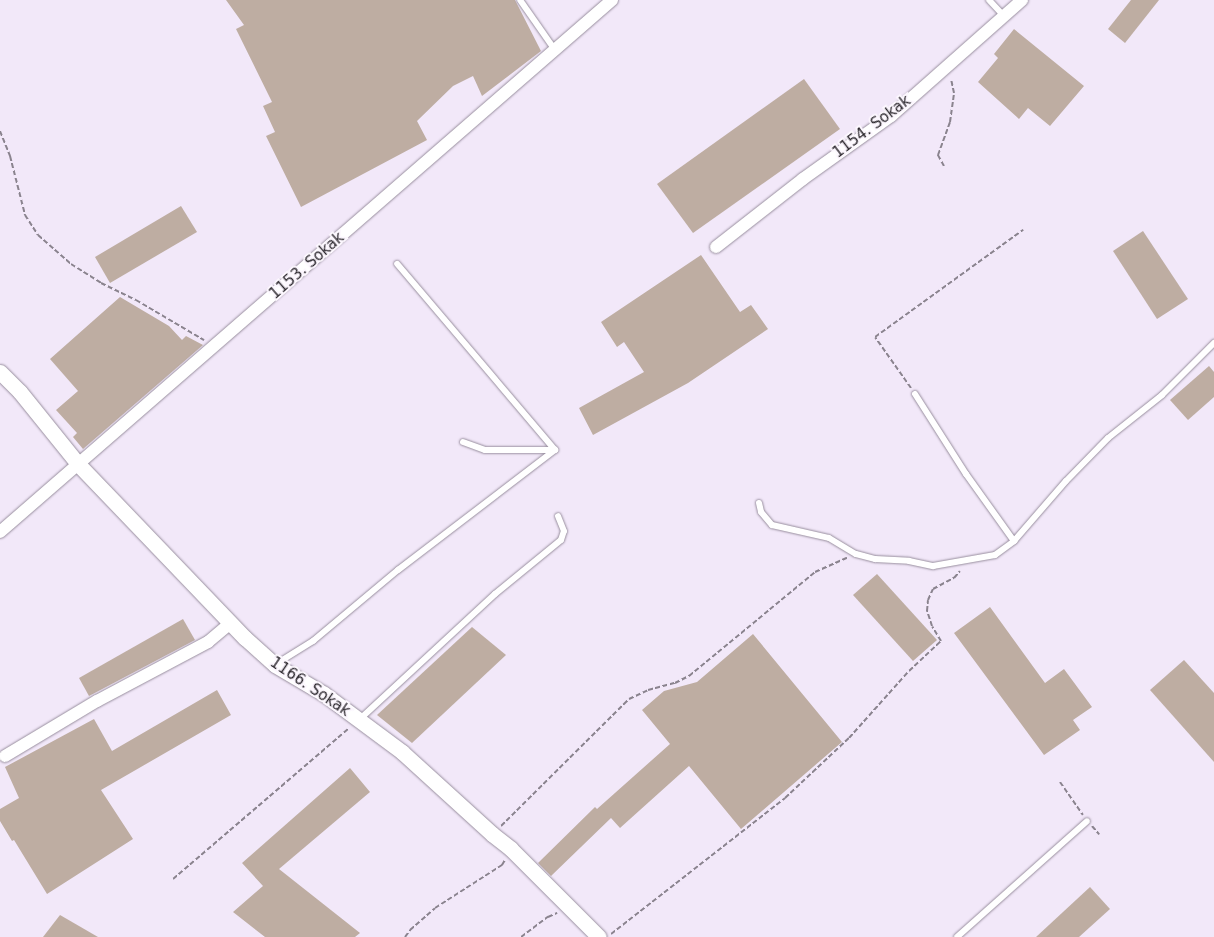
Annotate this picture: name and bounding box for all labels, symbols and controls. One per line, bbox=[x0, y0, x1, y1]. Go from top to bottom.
street label: 1154. Sokak bbox=[830, 92, 914, 162]
street label: 1153. Sokak bbox=[266, 229, 348, 303]
street label: 1166. Sokak bbox=[267, 654, 353, 720]

